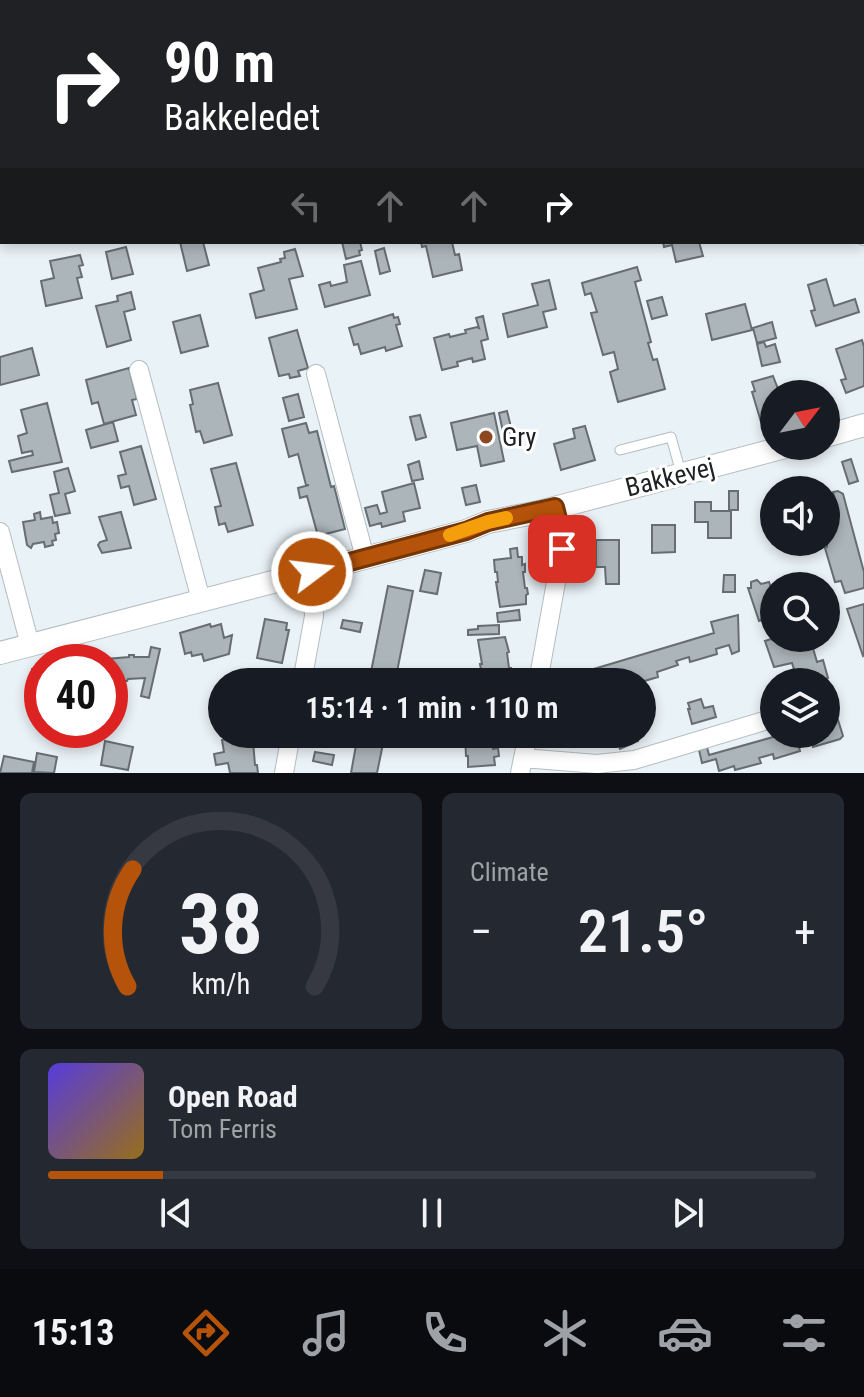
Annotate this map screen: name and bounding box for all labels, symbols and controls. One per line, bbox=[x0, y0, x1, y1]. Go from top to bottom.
text: 90 m bbox=[164, 30, 275, 96]
icon: right bbox=[32, 32, 136, 136]
text: Bakkeledet bbox=[164, 97, 320, 139]
icon: left bbox=[284, 184, 328, 228]
icon: ahead bbox=[368, 184, 412, 228]
icon: ahead bbox=[452, 184, 496, 228]
icon: right bbox=[536, 184, 580, 228]
north arrow bbox=[760, 380, 840, 460]
map controls bbox=[760, 380, 840, 748]
place label: Gry bbox=[502, 422, 537, 452]
marker: Gry bbox=[477, 428, 495, 446]
street label: Bakkevej bbox=[622, 451, 718, 503]
button: sound bbox=[760, 476, 840, 556]
pin bbox=[528, 515, 596, 583]
icon: arrive bbox=[540, 527, 584, 571]
position arrow bbox=[270, 530, 354, 614]
button: search bbox=[760, 572, 840, 652]
speed limit sign: 40 bbox=[24, 644, 128, 748]
button: layers bbox=[760, 668, 840, 748]
text: 15:14 · 1 min · 110 m bbox=[305, 690, 559, 725]
text: Climate bbox=[470, 857, 549, 887]
text: 38 bbox=[179, 876, 263, 973]
text: 21.5° bbox=[578, 896, 708, 967]
text: − bbox=[470, 906, 492, 958]
text: + bbox=[794, 906, 816, 958]
text: km/h bbox=[192, 967, 250, 1001]
text: Open Road bbox=[168, 1079, 298, 1114]
text: Tom Ferris bbox=[168, 1114, 277, 1144]
icon: previous bbox=[154, 1191, 198, 1235]
icon: pause bbox=[410, 1191, 454, 1235]
icon: next bbox=[666, 1191, 710, 1235]
icon: directions bbox=[178, 1305, 234, 1361]
icon: music bbox=[298, 1305, 354, 1361]
icon: phone bbox=[417, 1305, 473, 1361]
icon: climate bbox=[537, 1305, 593, 1361]
icon: car bbox=[657, 1305, 713, 1361]
icon: filters bbox=[776, 1305, 832, 1361]
text: 15:13 bbox=[32, 1312, 114, 1354]

